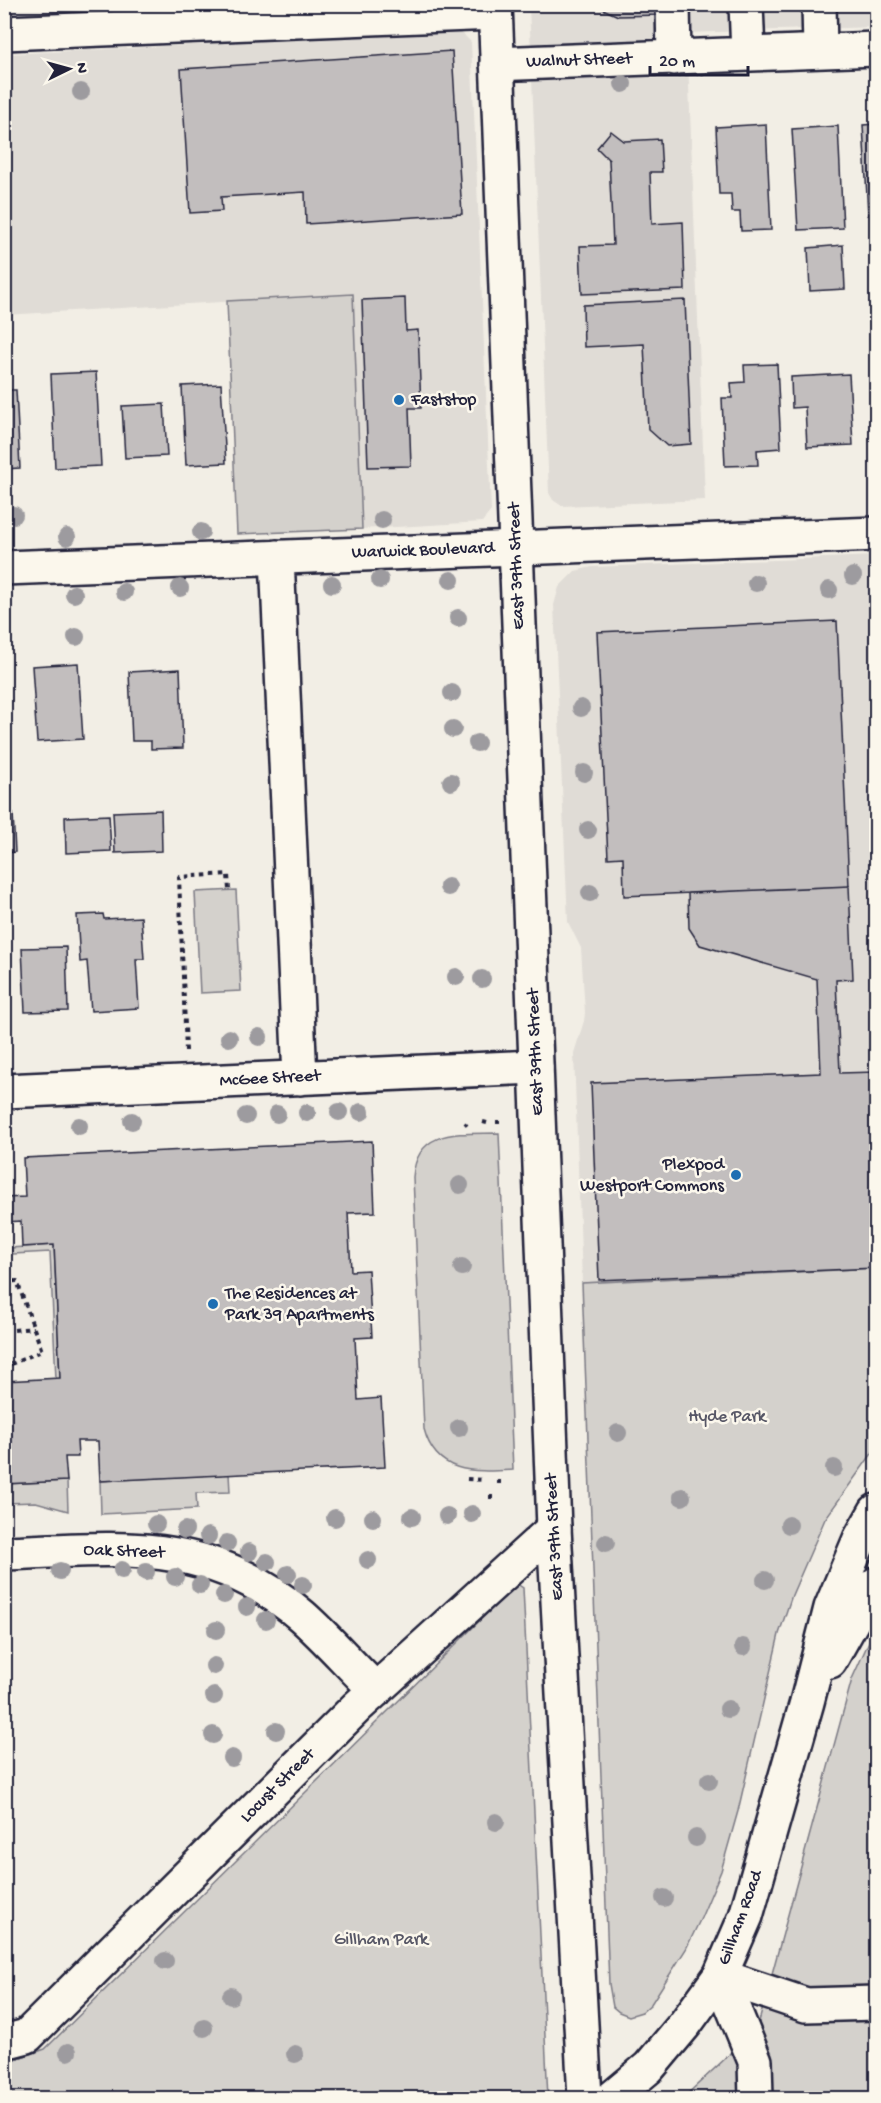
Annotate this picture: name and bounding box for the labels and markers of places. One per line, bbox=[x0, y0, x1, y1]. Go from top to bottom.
place label: Faststop bbox=[410, 390, 477, 411]
marker: Faststop bbox=[392, 393, 406, 407]
place label: Plexpod Westport Commons bbox=[580, 1155, 725, 1197]
marker: Plexpod Westport Commons bbox=[729, 1168, 743, 1182]
place label: The Residences at Park 39 Apartments bbox=[224, 1284, 375, 1326]
marker: The Residences at Park 39 Apartments bbox=[206, 1297, 220, 1311]

